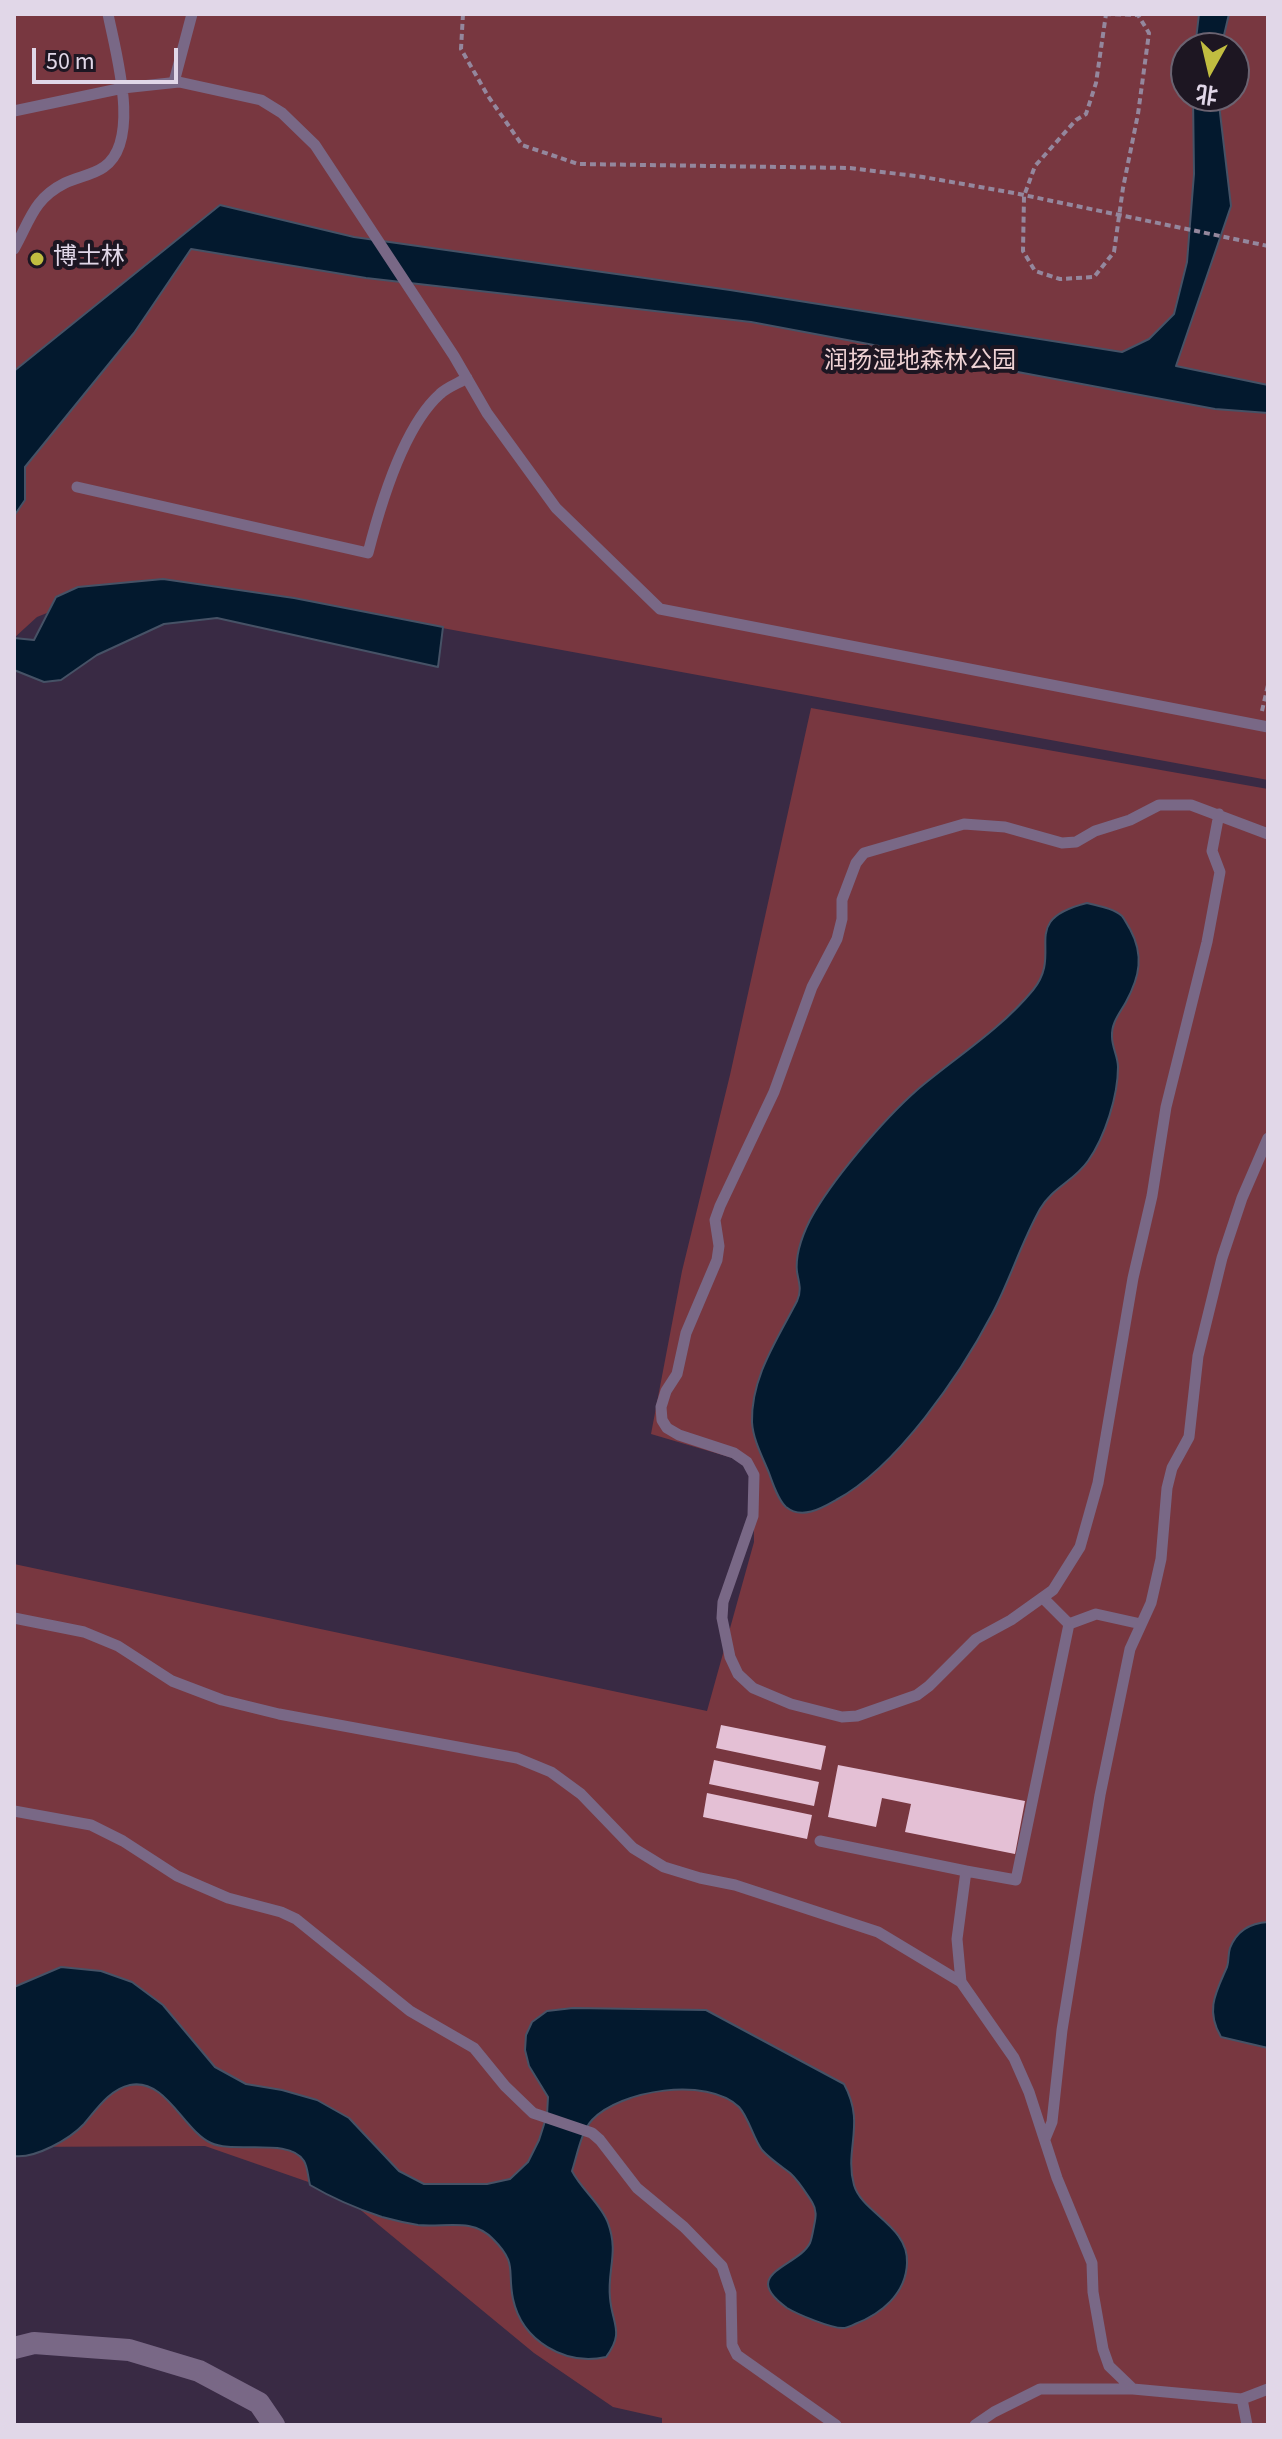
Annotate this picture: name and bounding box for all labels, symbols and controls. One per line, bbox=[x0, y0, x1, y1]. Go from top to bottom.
scale bar bbox=[36, 32, 182, 82]
north arrow bbox=[1170, 32, 1250, 112]
text: 50 m bbox=[46, 44, 95, 79]
text: 北 bbox=[1194, 76, 1220, 111]
place label: 博士林 bbox=[53, 245, 125, 273]
marker: 博士林 bbox=[28, 250, 46, 268]
park label: 润扬湿地森林公园 bbox=[824, 349, 1016, 377]

